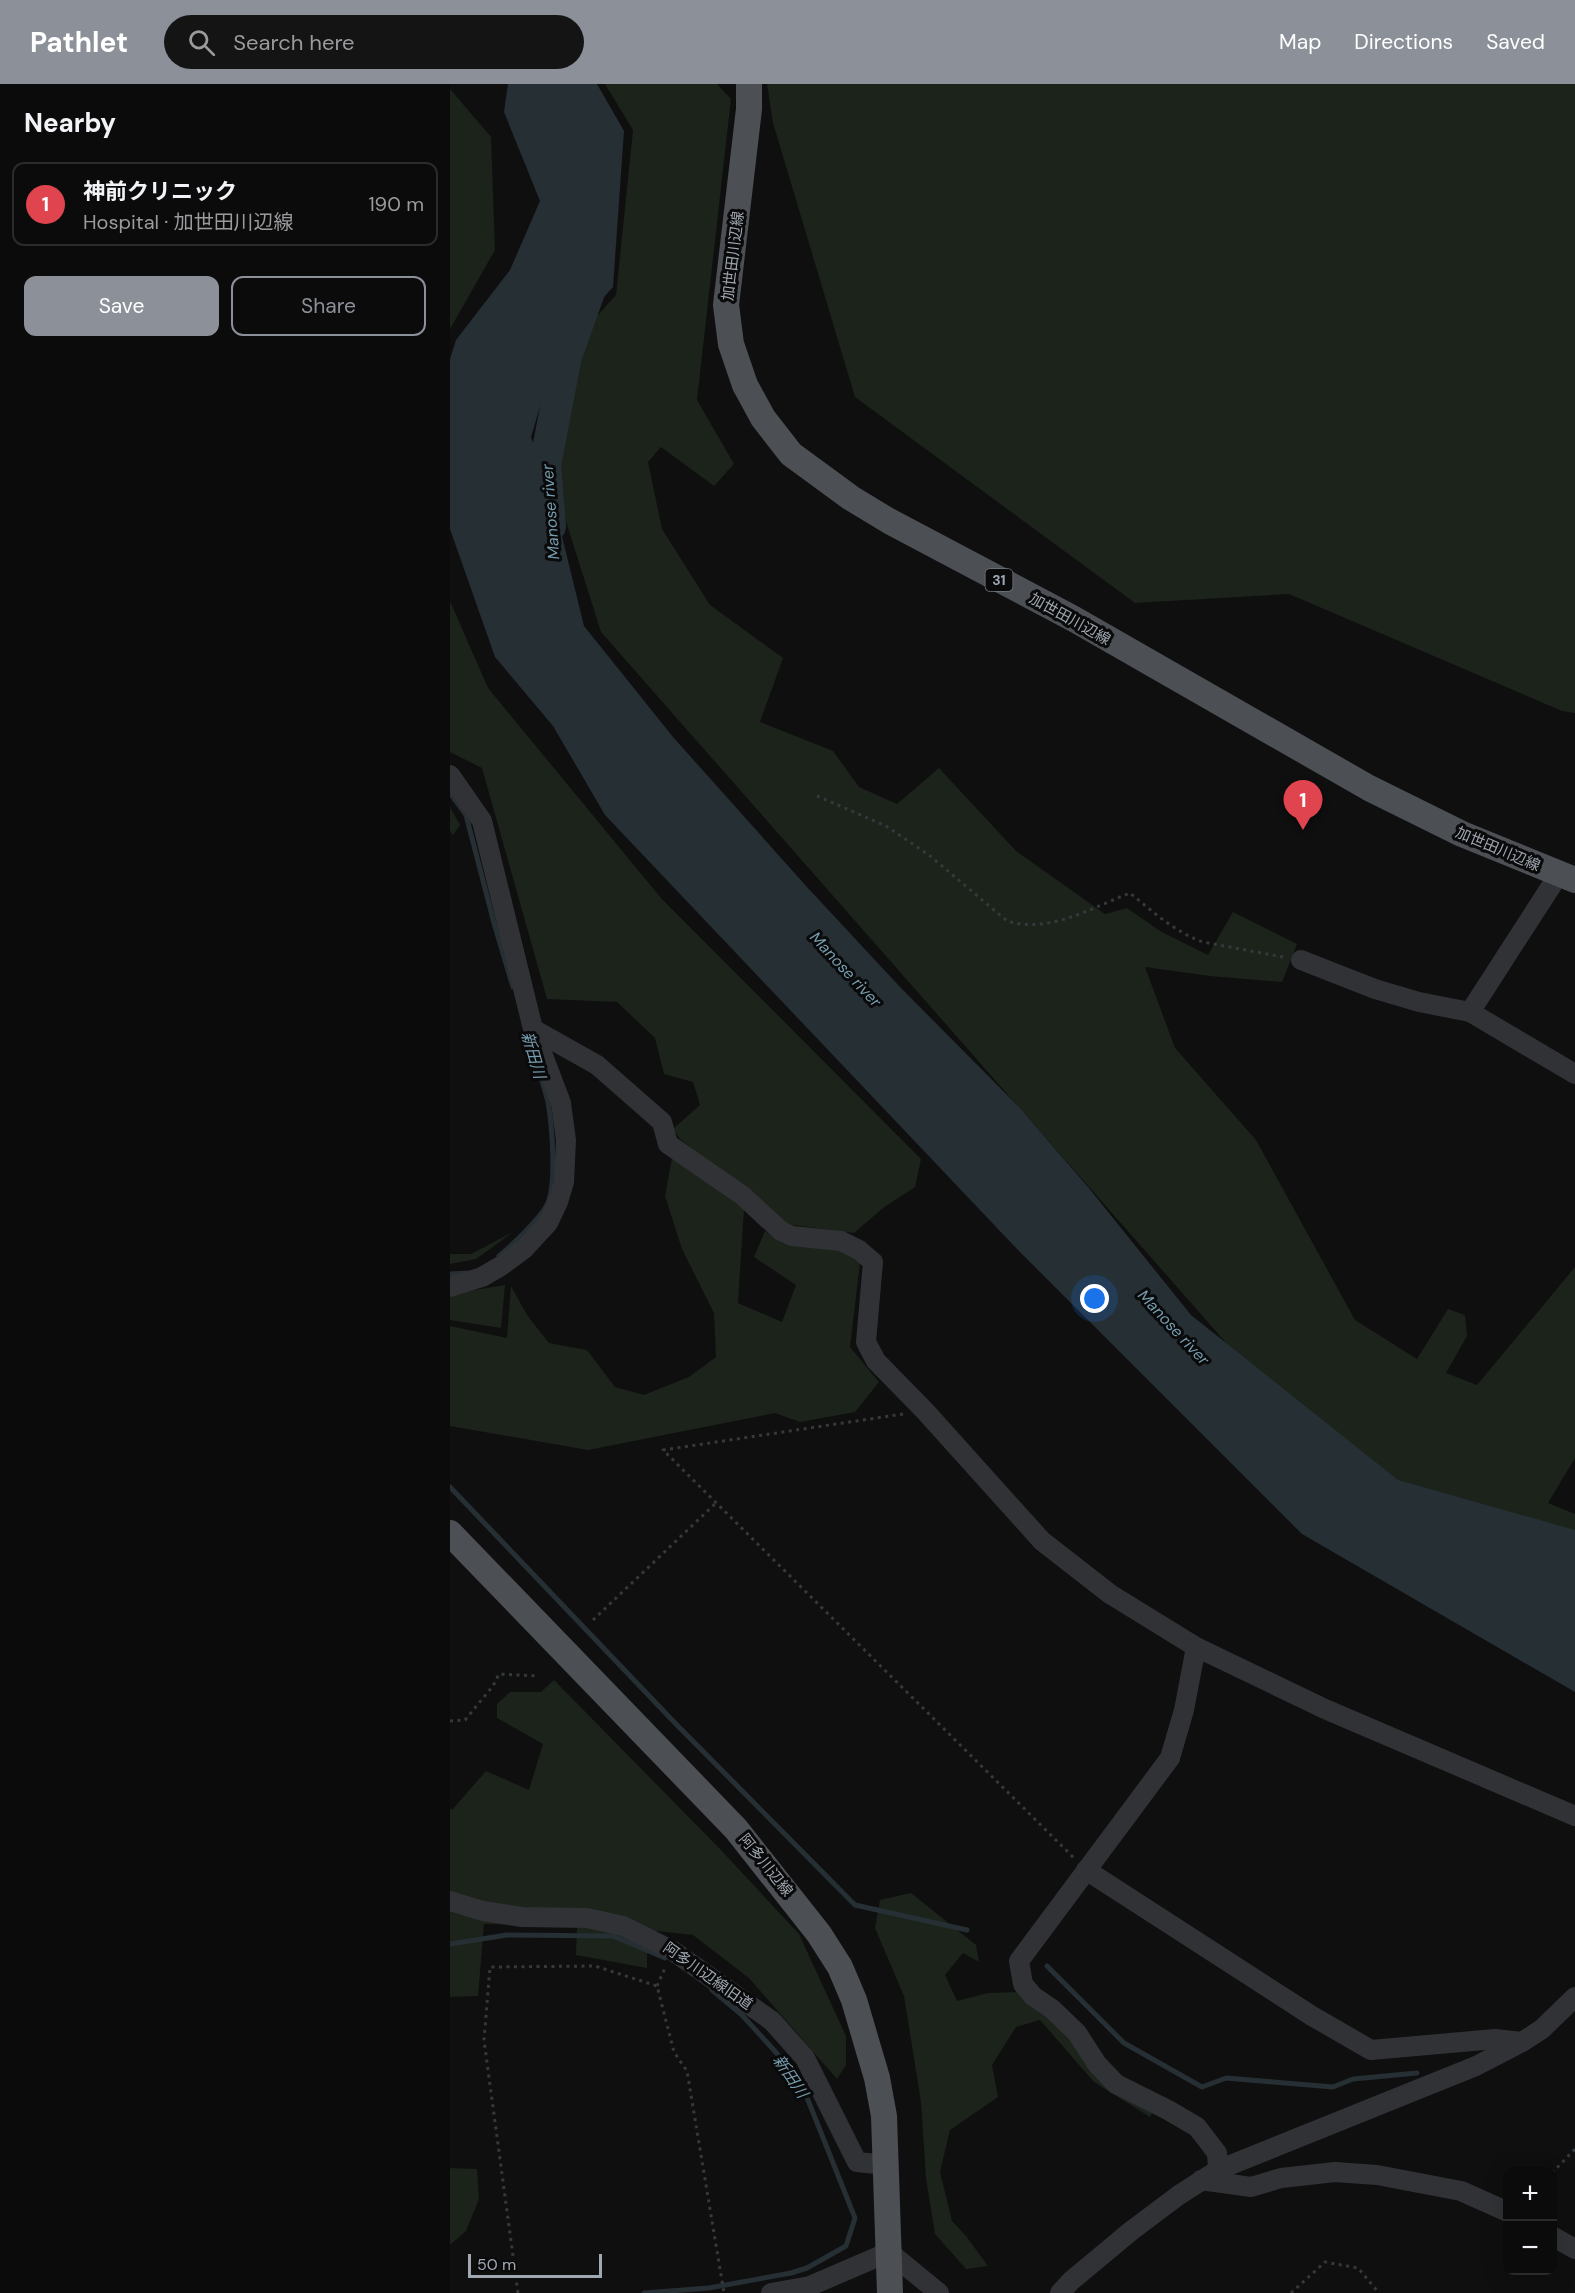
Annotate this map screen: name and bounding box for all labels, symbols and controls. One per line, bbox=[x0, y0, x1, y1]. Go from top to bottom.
search box bbox=[164, 15, 584, 69]
text: Pathlet bbox=[30, 24, 128, 61]
icon: search bbox=[185, 26, 218, 59]
text: Search here bbox=[233, 28, 355, 57]
text: Map bbox=[1279, 28, 1321, 56]
text: Directions bbox=[1354, 28, 1453, 56]
text: Saved bbox=[1486, 28, 1545, 56]
text: Nearby bbox=[24, 106, 116, 140]
text: 神前クリニック bbox=[83, 177, 237, 206]
text: 1 bbox=[42, 191, 49, 217]
text: 190 m bbox=[368, 191, 424, 217]
text: Hospital · 加世田川辺線 bbox=[83, 209, 294, 235]
street label: 加世田川辺線 bbox=[718, 210, 748, 302]
button: Save bbox=[24, 276, 219, 336]
button: Share bbox=[231, 276, 426, 336]
water label: Manose river bbox=[537, 462, 564, 560]
road number: 31 bbox=[986, 569, 1012, 591]
street label: 加世田川辺線 bbox=[1026, 588, 1114, 650]
pin: 1 bbox=[1284, 780, 1322, 830]
street label: 加世田川辺線 bbox=[1453, 822, 1543, 876]
water label: Manose river bbox=[805, 927, 887, 1012]
water label: 新田川 bbox=[517, 1029, 551, 1083]
your location bbox=[1080, 1284, 1109, 1313]
water label: Manose river bbox=[1133, 1285, 1215, 1370]
street label: 阿多川辺線 bbox=[735, 1830, 797, 1900]
street label: 阿多川辺線旧道 bbox=[659, 1938, 757, 2014]
water label: 新田川 bbox=[768, 2051, 814, 2104]
map controls bbox=[1503, 2167, 1557, 2275]
button: + bbox=[1503, 2167, 1557, 2221]
button: − bbox=[1503, 2221, 1557, 2275]
scale bar bbox=[468, 2251, 602, 2278]
text: 50 m bbox=[477, 2254, 516, 2275]

